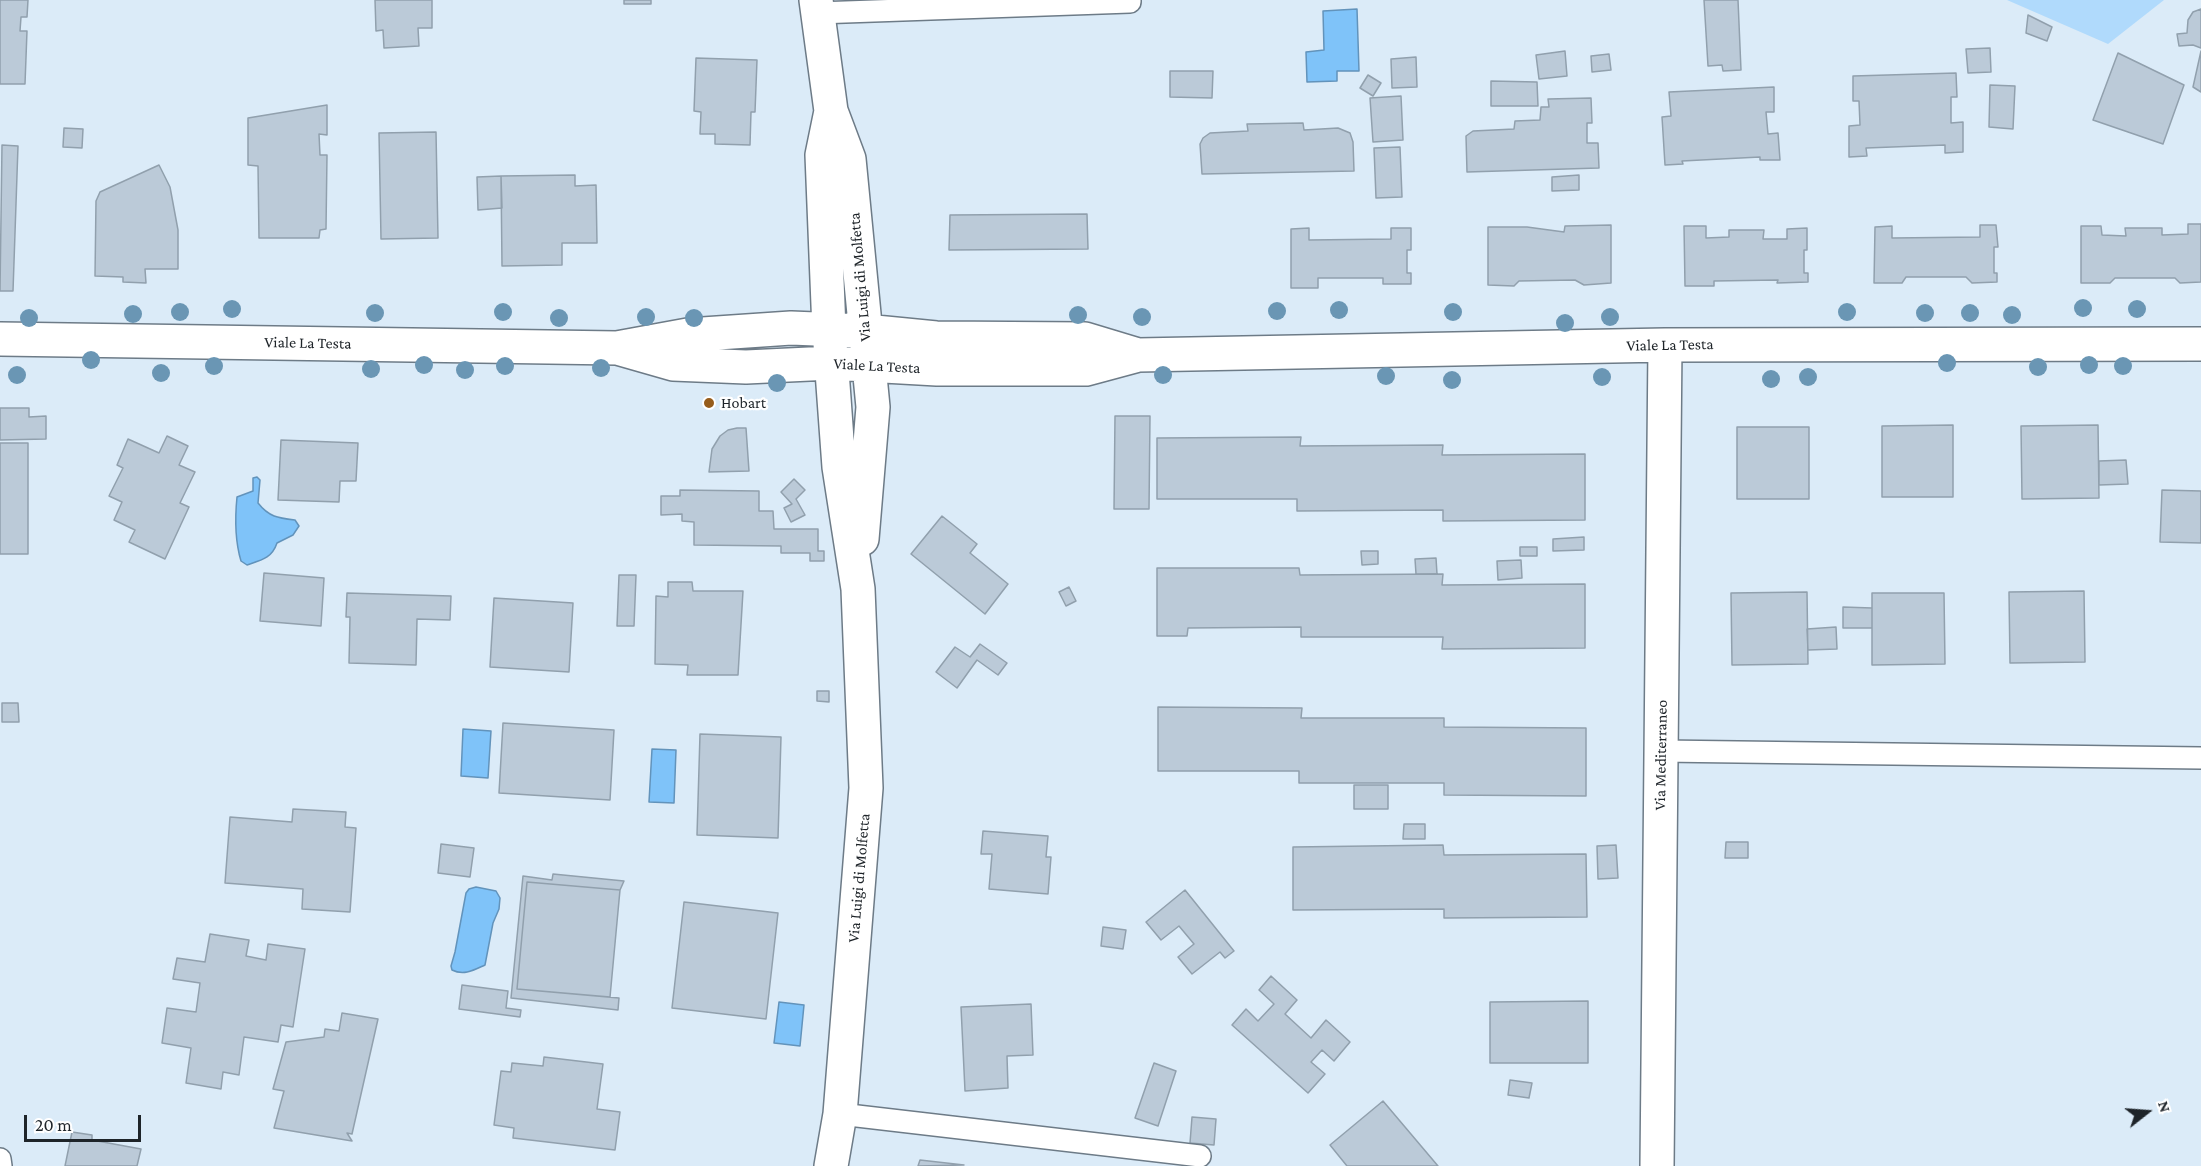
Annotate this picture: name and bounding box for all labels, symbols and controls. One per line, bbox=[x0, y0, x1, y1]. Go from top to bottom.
street label: Via Luigi di Molfetta bbox=[845, 212, 875, 342]
street label: Viale La Testa bbox=[264, 333, 352, 353]
street label: Viale La Testa bbox=[1626, 335, 1714, 355]
street label: Viale La Testa bbox=[833, 354, 921, 378]
place label: Hobart bbox=[721, 393, 766, 413]
marker: Hobart bbox=[702, 396, 716, 410]
street label: Via Mediterraneo bbox=[1650, 700, 1672, 810]
street label: Via Luigi di Molfetta bbox=[844, 813, 874, 943]
north arrow bbox=[2117, 1082, 2177, 1142]
text: N bbox=[2155, 1099, 2174, 1114]
scale bar bbox=[27, 1103, 144, 1141]
text: 20 m bbox=[35, 1115, 72, 1135]

